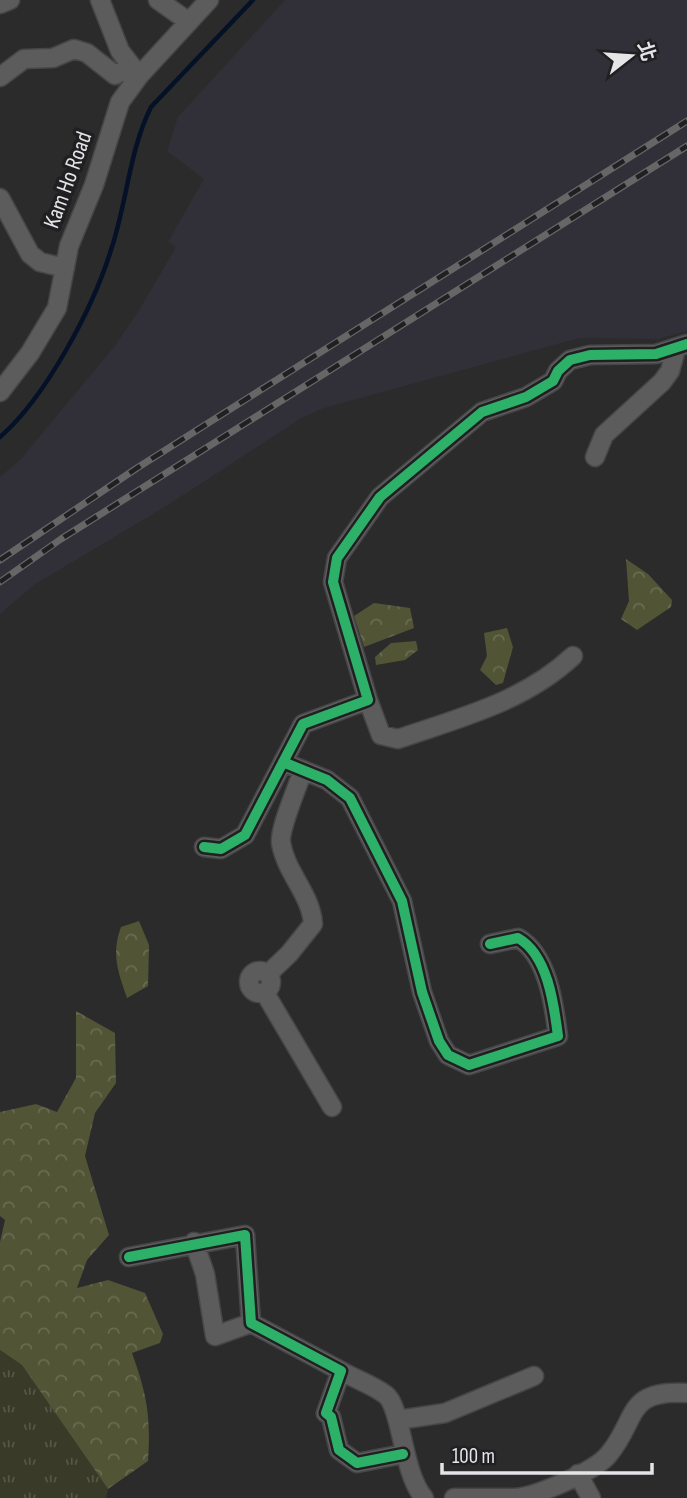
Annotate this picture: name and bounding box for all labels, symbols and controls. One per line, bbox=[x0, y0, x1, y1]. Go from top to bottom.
north arrow bbox=[596, 21, 666, 91]
text: 北 bbox=[632, 39, 660, 64]
street label: Kam Ho Road bbox=[38, 128, 98, 232]
scale bar bbox=[442, 1432, 652, 1476]
text: 100 m bbox=[452, 1444, 495, 1469]

